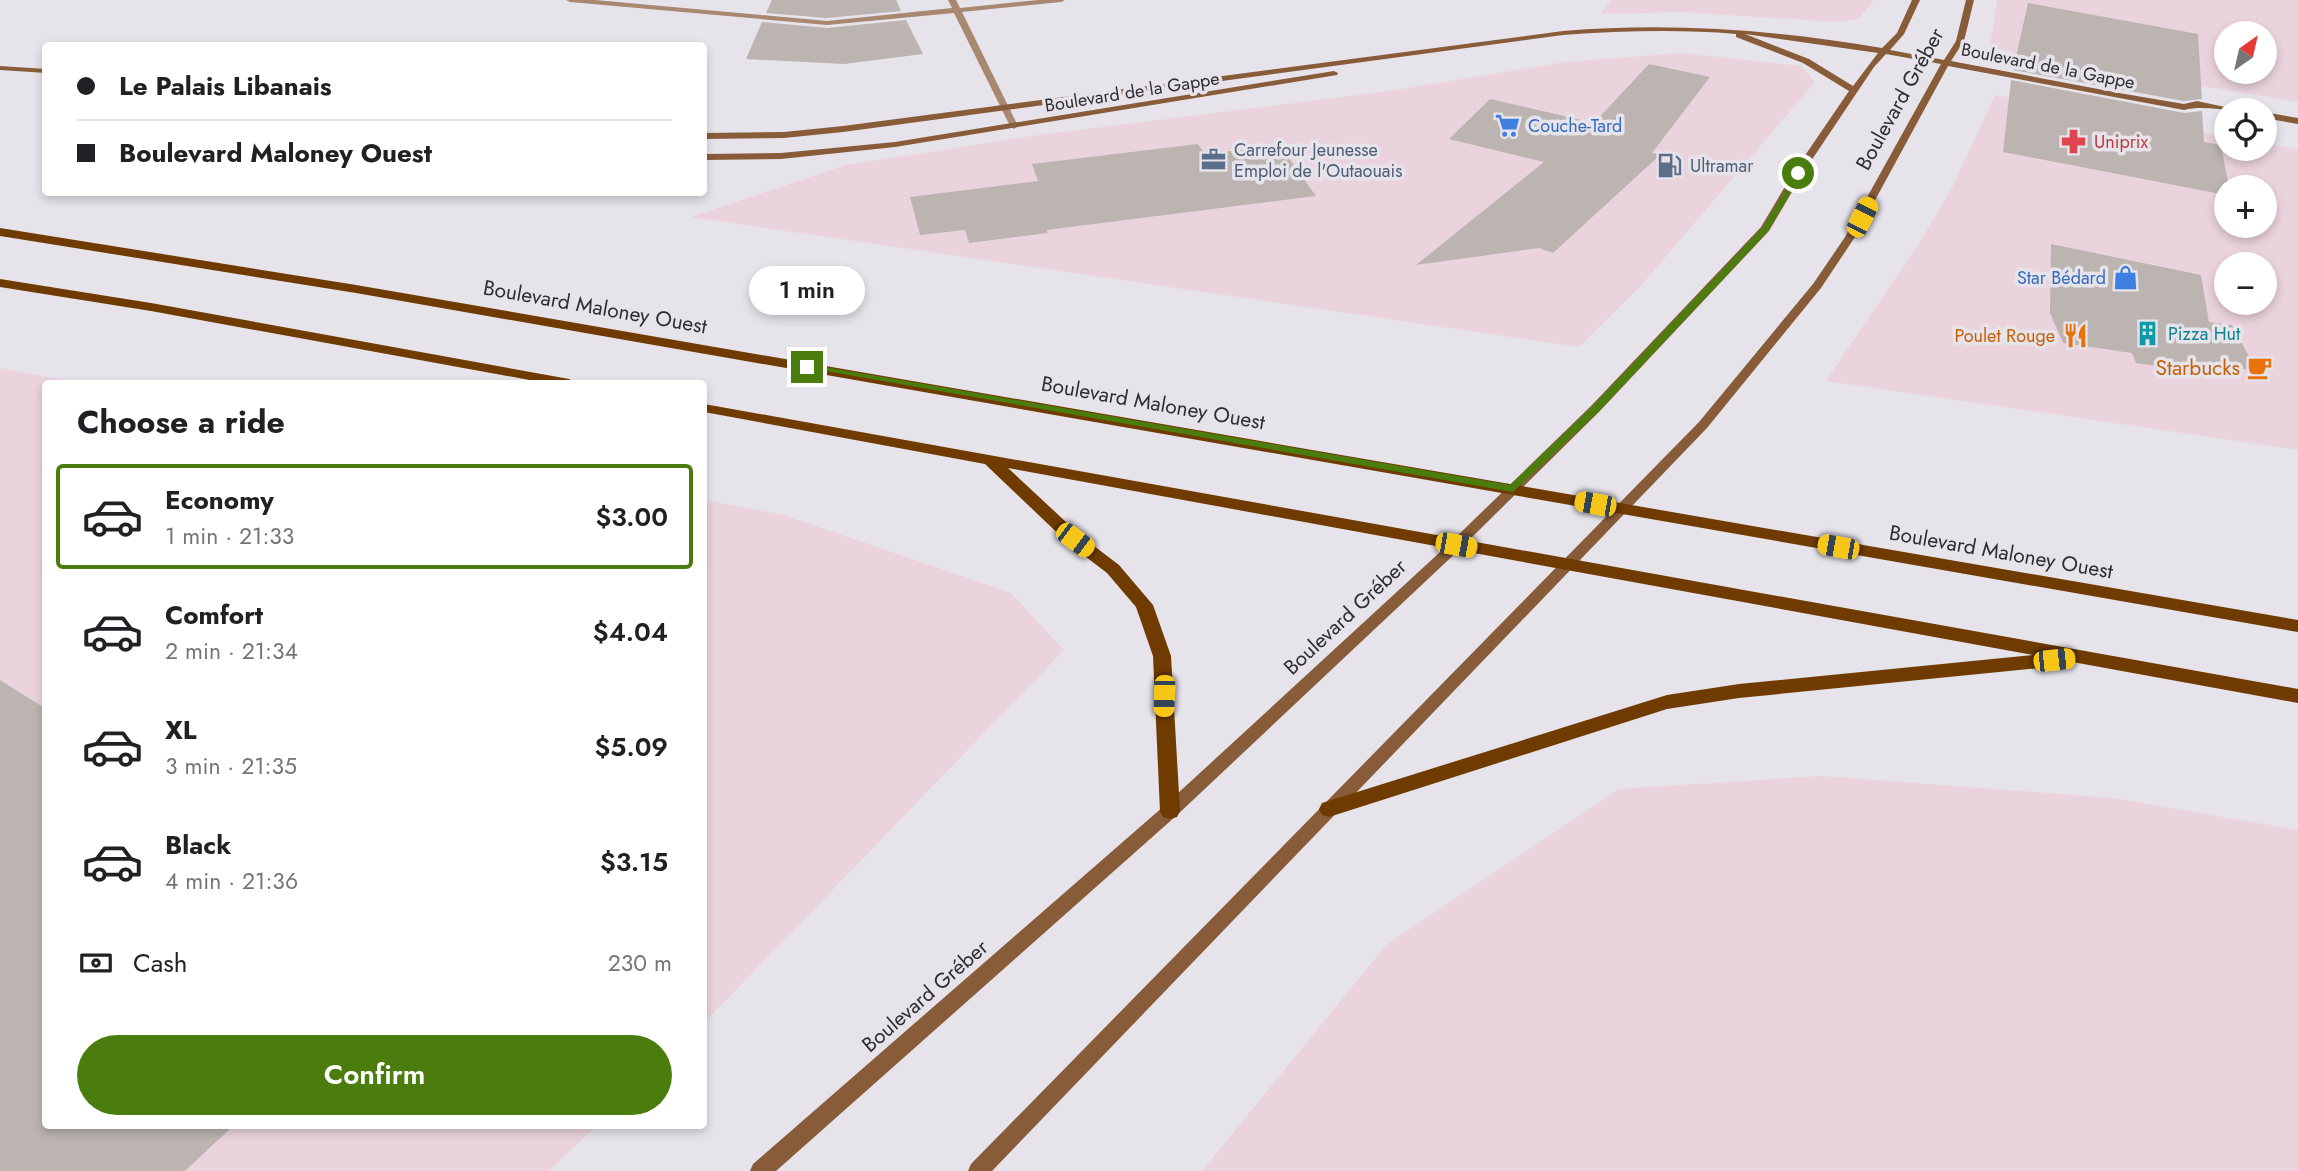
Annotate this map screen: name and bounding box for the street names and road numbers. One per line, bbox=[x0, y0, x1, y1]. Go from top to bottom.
street label: Boulevard Gréber bbox=[1849, 22, 1952, 176]
street label: Boulevard de la Gappe bbox=[1959, 36, 2137, 96]
street label: Boulevard de la Gappe bbox=[1043, 65, 1221, 119]
street label: Boulevard Maloney Ouest bbox=[481, 273, 709, 341]
street label: Boulevard Maloney Ouest bbox=[1039, 369, 1267, 437]
street label: Boulevard Maloney Ouest bbox=[1887, 518, 2115, 586]
street label: Boulevard Gréber bbox=[1277, 552, 1414, 682]
street label: Boulevard Gréber bbox=[855, 932, 995, 1059]

